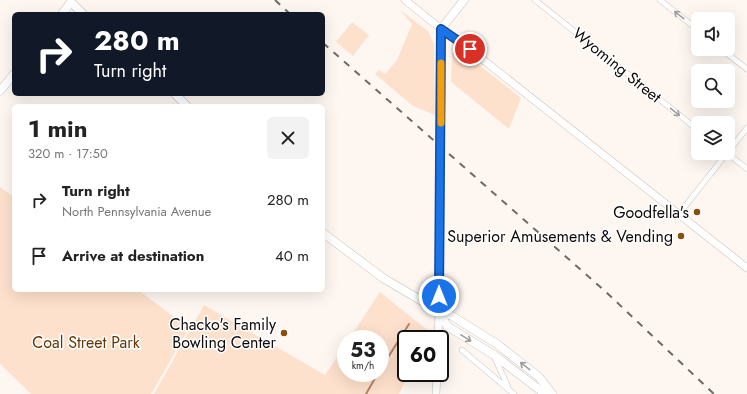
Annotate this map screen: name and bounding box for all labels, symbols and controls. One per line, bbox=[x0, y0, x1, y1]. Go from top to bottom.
one-way arrow bbox=[673, 11, 684, 20]
map controls bbox=[691, 12, 735, 160]
button: sound bbox=[691, 12, 735, 56]
text: 280 m bbox=[94, 20, 180, 61]
street label: Wyoming Street bbox=[568, 22, 667, 108]
icon: right bbox=[28, 28, 80, 80]
pin bbox=[453, 32, 487, 66]
icon: arrive bbox=[459, 38, 481, 60]
text: Turn right bbox=[94, 58, 166, 84]
button: search bbox=[691, 64, 735, 108]
one-way arrow bbox=[670, 107, 681, 116]
text: 1 min bbox=[28, 111, 88, 146]
button: layers bbox=[691, 116, 735, 160]
button: close bbox=[267, 117, 309, 159]
text: 320 m · 17:50 bbox=[28, 144, 108, 163]
text: Turn right bbox=[62, 180, 130, 202]
icon: right bbox=[28, 189, 50, 211]
text: 280 m bbox=[267, 189, 309, 211]
place label: Goodfella's bbox=[613, 201, 689, 224]
text: North Pennsylvania Avenue bbox=[62, 202, 211, 221]
marker: Goodfella's bbox=[692, 207, 702, 217]
place label: Superior Amusements & Vending bbox=[447, 225, 673, 248]
marker: Superior Amusements & Vending bbox=[676, 231, 686, 241]
icon: arrive bbox=[28, 245, 50, 267]
text: Arrive at destination bbox=[62, 245, 204, 267]
text: 40 m bbox=[275, 245, 309, 267]
position arrow bbox=[418, 275, 460, 317]
place label: Chacko's Family Bowling Center bbox=[169, 313, 277, 354]
marker: Chacko's Family Bowling Center bbox=[279, 328, 289, 338]
speed limit sign: 60 bbox=[397, 330, 449, 382]
park label: Coal Street Park bbox=[32, 331, 141, 354]
one-way arrow bbox=[460, 334, 472, 342]
text: 53 bbox=[350, 336, 376, 365]
text: km/h bbox=[352, 358, 374, 373]
one-way arrow bbox=[520, 362, 531, 371]

